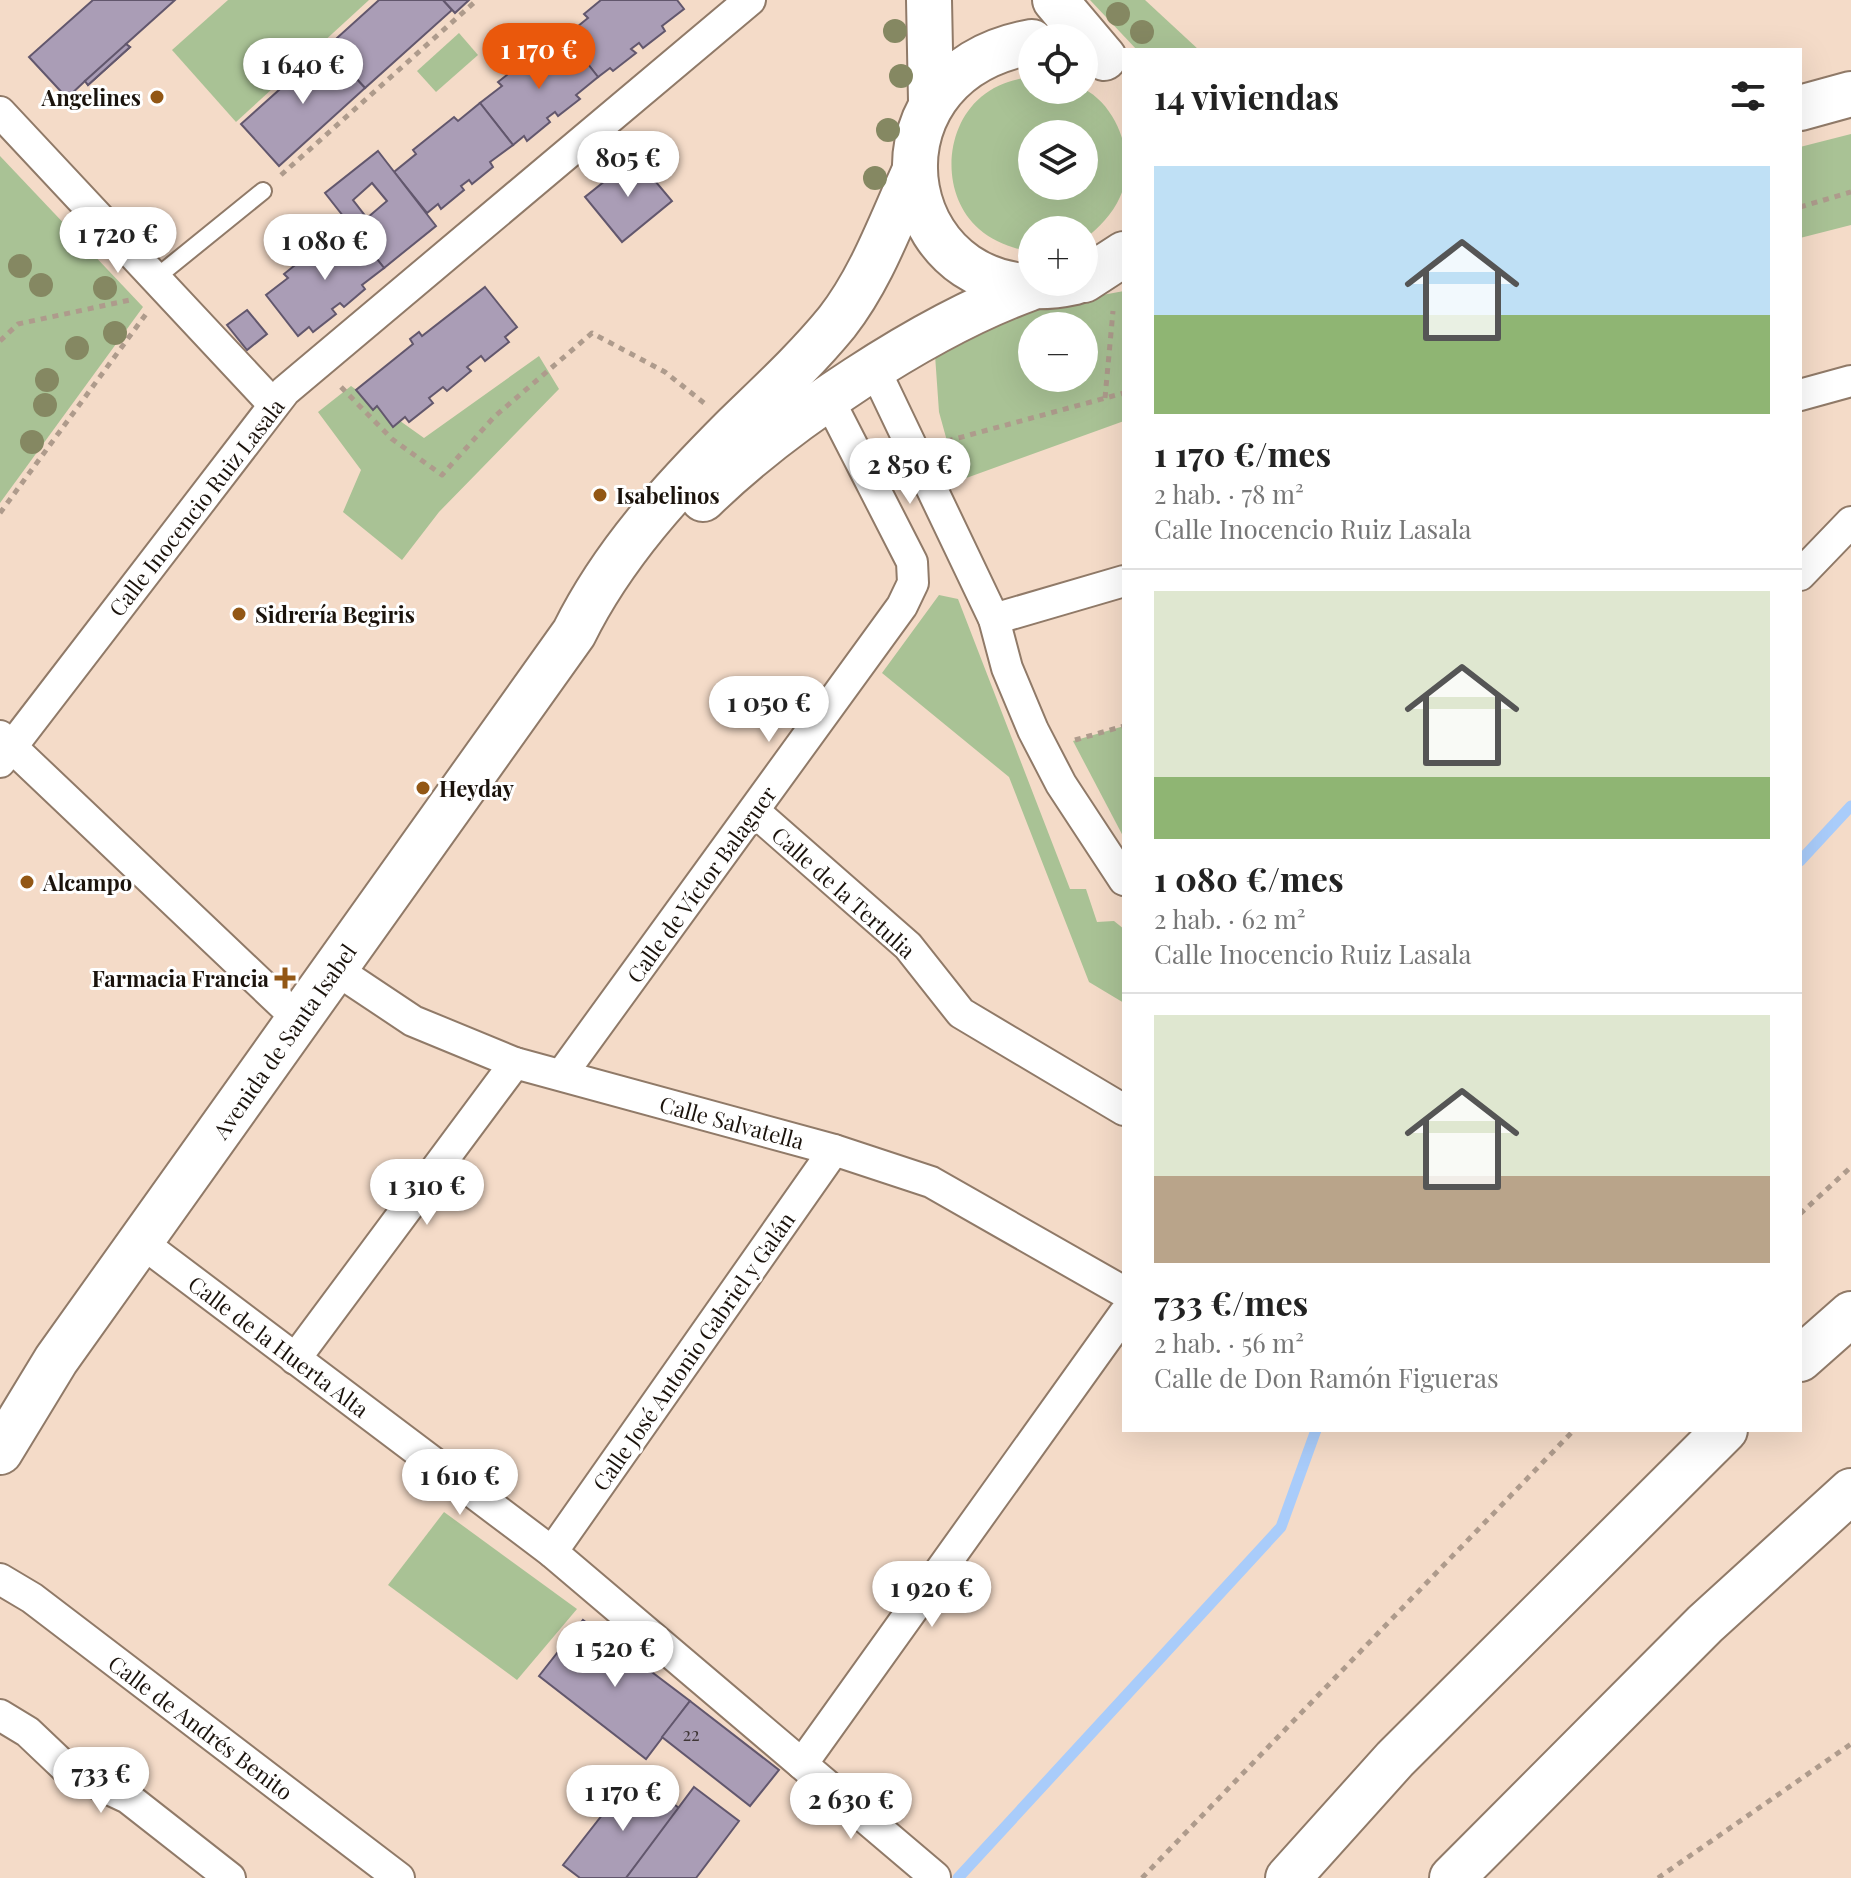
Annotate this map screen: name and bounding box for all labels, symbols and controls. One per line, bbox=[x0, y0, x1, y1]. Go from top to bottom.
pin: 1 170 € bbox=[465, 23, 613, 91]
map controls bbox=[1018, 24, 1098, 392]
button: locate bbox=[1018, 24, 1098, 104]
text: 1 170 € bbox=[500, 31, 578, 66]
pin: 1 640 € bbox=[229, 38, 377, 106]
text: 1 640 € bbox=[261, 46, 345, 81]
text: 14 viviendas bbox=[1154, 73, 1339, 119]
icon: filters bbox=[1726, 74, 1770, 118]
place label: Angelines bbox=[41, 82, 141, 112]
marker: Angelines bbox=[148, 88, 166, 106]
button: layers bbox=[1018, 120, 1098, 200]
pin: 805 € bbox=[572, 131, 684, 199]
text: 805 € bbox=[595, 139, 661, 174]
pin: 1 720 € bbox=[44, 207, 192, 275]
pin: 1 080 € bbox=[251, 214, 399, 282]
text: 1 720 € bbox=[78, 215, 158, 250]
button: + bbox=[1018, 216, 1098, 296]
icon: home bbox=[1390, 218, 1534, 362]
text: 1 080 € bbox=[282, 222, 368, 257]
button: − bbox=[1018, 312, 1098, 392]
street label: Calle Inocencio Ruiz Lasala bbox=[101, 392, 291, 622]
text: 1 170 €/mes bbox=[1154, 430, 1331, 476]
pin: 2 850 € bbox=[836, 438, 984, 506]
text: 2 850 € bbox=[867, 446, 953, 481]
text: 2 hab. · 78 m² bbox=[1154, 476, 1304, 511]
place label: Isabelinos bbox=[616, 480, 720, 510]
marker: Isabelinos bbox=[591, 486, 609, 504]
text: Calle Inocencio Ruiz Lasala bbox=[1154, 511, 1472, 546]
place label: Sidrería Begiris bbox=[255, 599, 415, 629]
marker: Sidrería Begiris bbox=[230, 605, 248, 623]
icon: home bbox=[1390, 643, 1534, 787]
pin: 1 050 € bbox=[695, 676, 843, 744]
text: 1 050 € bbox=[727, 684, 811, 719]
place label: Heyday bbox=[439, 773, 514, 803]
marker: Heyday bbox=[414, 779, 432, 797]
street label: Calle de Víctor Balaguer bbox=[619, 779, 783, 988]
street label: Calle de la Tertulia bbox=[766, 819, 922, 965]
text: 1 080 €/mes bbox=[1154, 855, 1344, 901]
place label: Alcampo bbox=[42, 867, 132, 897]
marker: Alcampo bbox=[18, 873, 36, 891]
text: 2 hab. · 62 m² bbox=[1154, 901, 1306, 936]
text: Calle Inocencio Ruiz Lasala bbox=[1154, 936, 1472, 971]
street label: Avenida de Santa Isabel bbox=[205, 938, 363, 1145]
place label: Farmacia Francia bbox=[92, 963, 270, 993]
marker: Farmacia Francia bbox=[276, 969, 294, 987]
icon: home bbox=[1390, 1067, 1534, 1211]
street label: Calle Salvatella bbox=[657, 1088, 808, 1156]
pin: 1 310 € bbox=[353, 1159, 501, 1227]
text: 1 310 € bbox=[388, 1167, 466, 1202]
street label: Calle José Antonio Gabriel y Galán bbox=[585, 1206, 801, 1496]
street label: Calle de la Huerta Alta bbox=[183, 1268, 375, 1424]
text: 733 €/mes bbox=[1154, 1279, 1308, 1325]
text: 2 hab. · 56 m² bbox=[1154, 1325, 1304, 1360]
text: Calle de Don Ramón Figueras bbox=[1154, 1360, 1499, 1395]
pin: 1 610 € bbox=[386, 1449, 534, 1517]
text: 1 610 € bbox=[420, 1457, 500, 1492]
pin: 1 920 € bbox=[858, 1561, 1006, 1629]
text: 1 920 € bbox=[890, 1569, 974, 1604]
pin: 1 520 € bbox=[541, 1621, 689, 1689]
text: 1 520 € bbox=[575, 1629, 656, 1664]
street label: Calle de Andrés Benito bbox=[103, 1648, 299, 1806]
house number: 22 bbox=[682, 1722, 700, 1746]
pin: 733 € bbox=[45, 1747, 157, 1815]
text: 733 € bbox=[71, 1755, 131, 1790]
pin: 1 170 € bbox=[549, 1765, 697, 1833]
text: 1 170 € bbox=[584, 1773, 662, 1808]
pin: 2 630 € bbox=[777, 1773, 925, 1841]
text: 2 630 € bbox=[808, 1781, 894, 1816]

